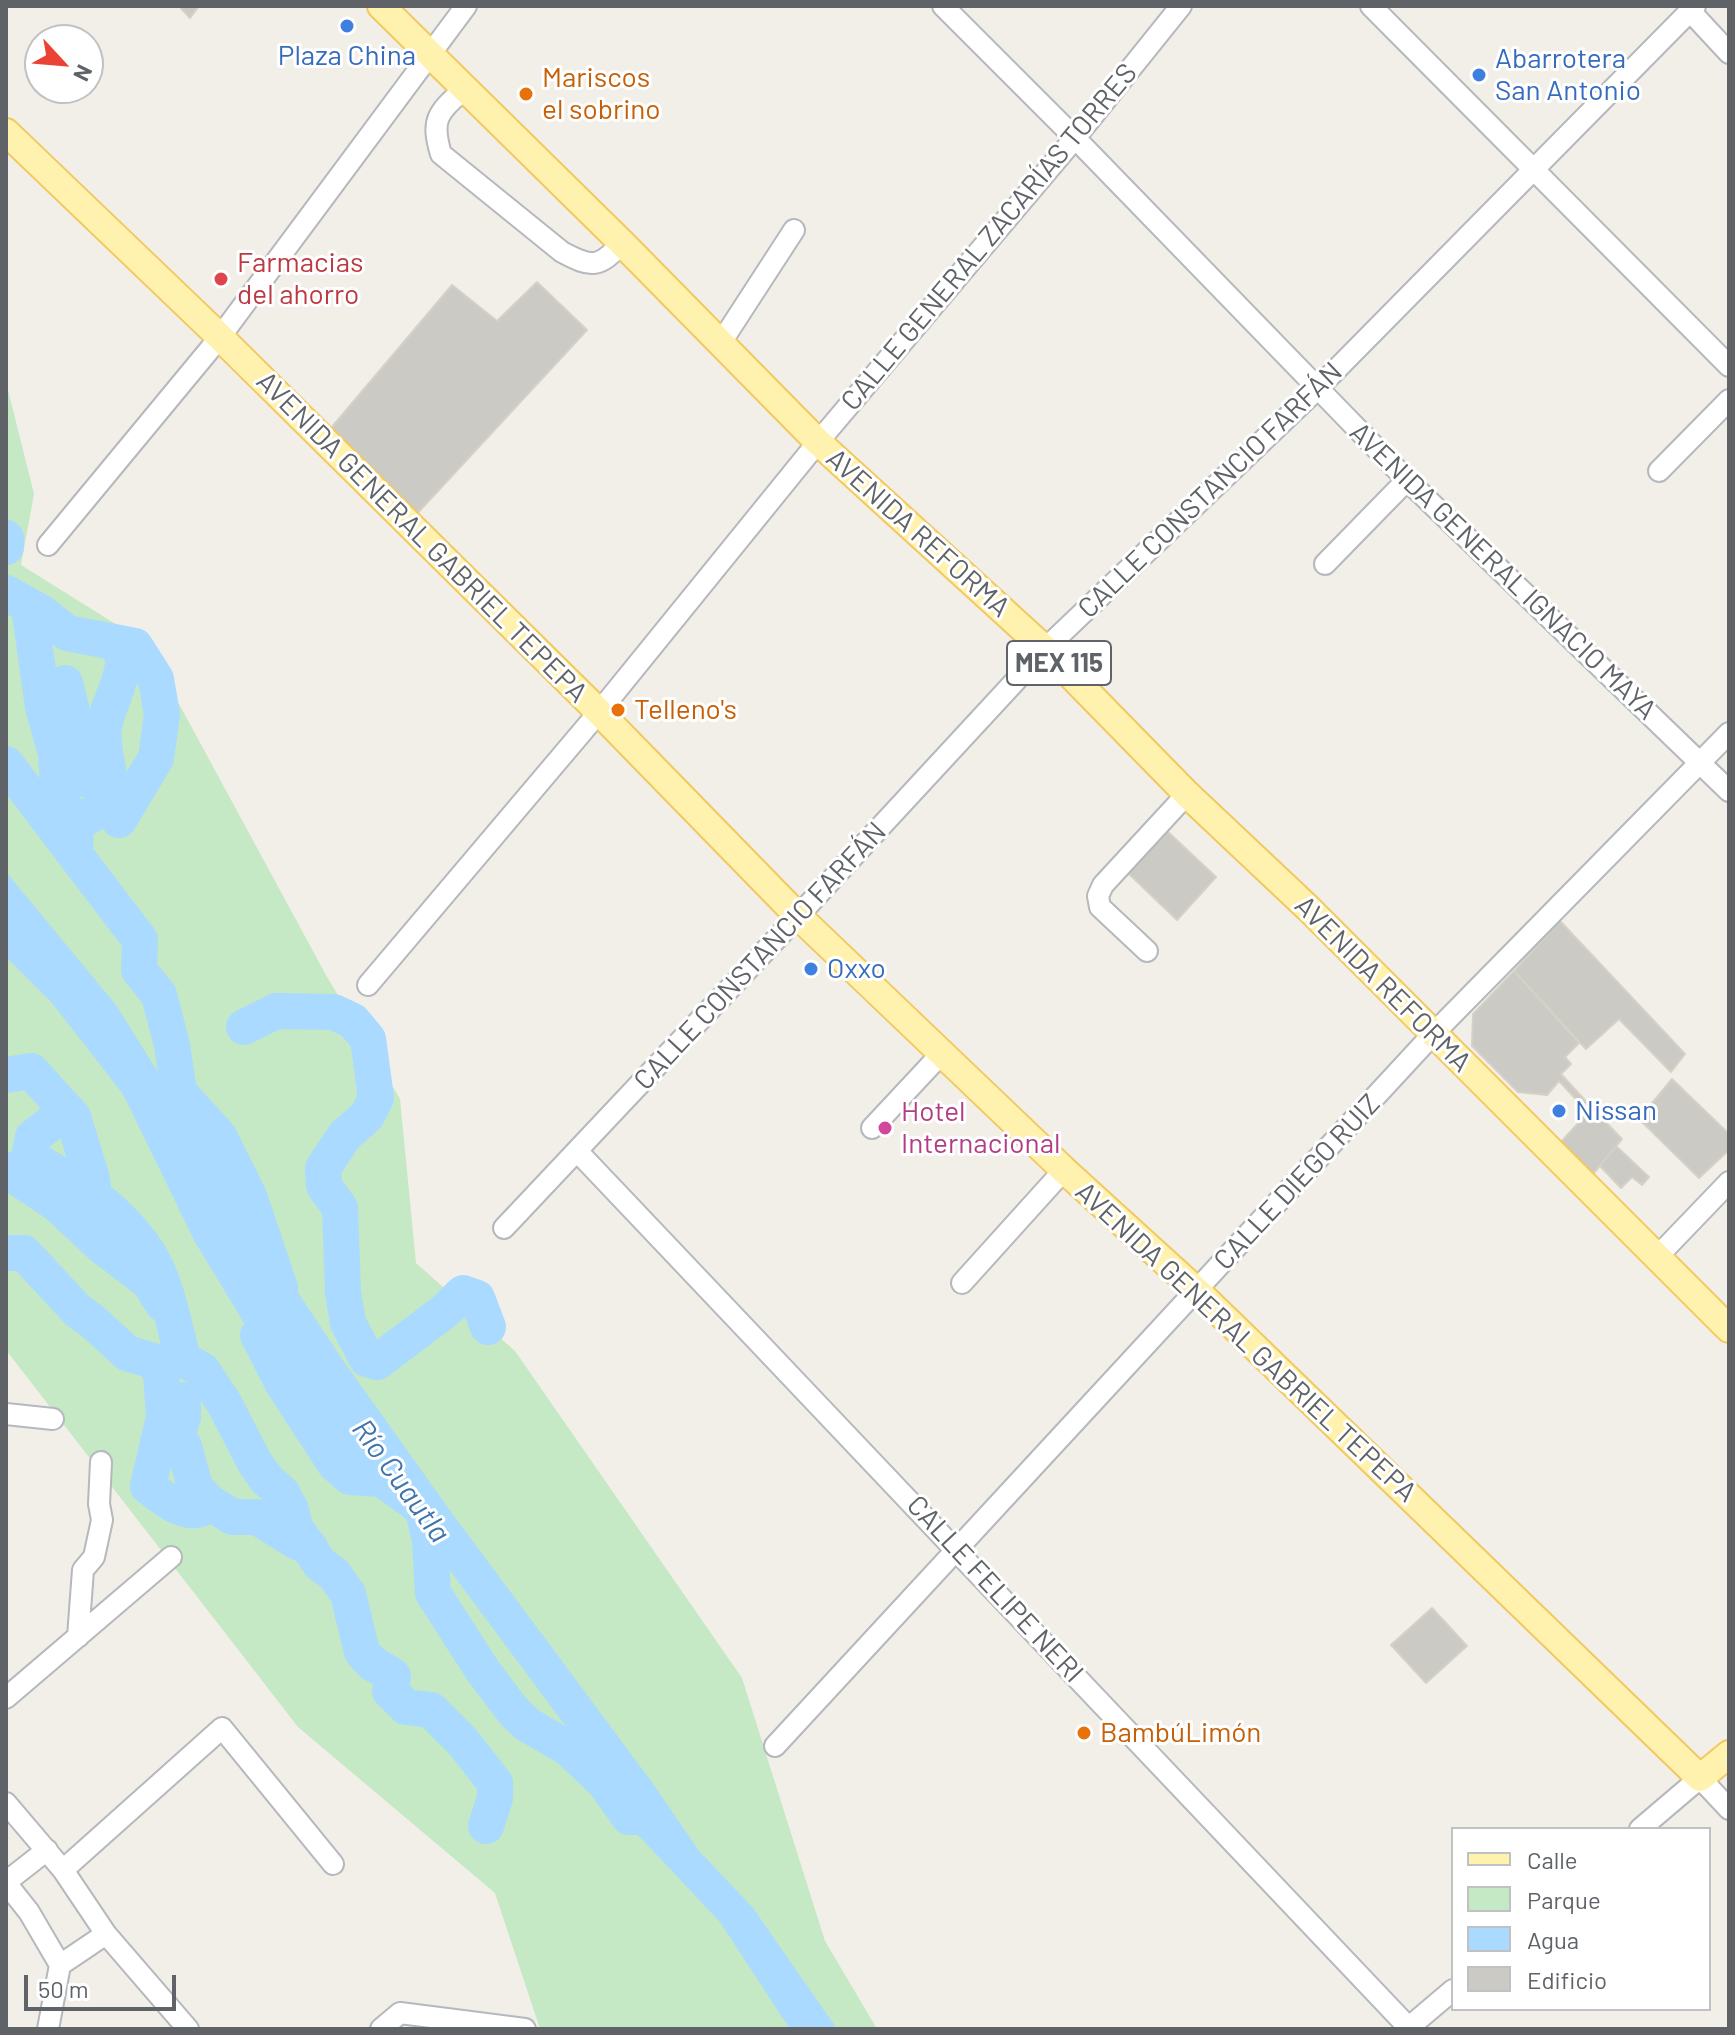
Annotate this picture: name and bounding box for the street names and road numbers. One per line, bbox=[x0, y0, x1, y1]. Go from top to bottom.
street label: CALLE GENERAL ZACARÍAS TORRES bbox=[834, 57, 1144, 417]
street label: CALLE CONSTANCIO FARFÁN bbox=[1071, 355, 1349, 625]
street label: AVENIDA GENERAL GABRIEL TEPEPA bbox=[250, 365, 594, 709]
street label: AVENIDA GENERAL IGNACIO MAYA bbox=[1343, 415, 1663, 727]
street label: AVENIDA REFORMA bbox=[819, 442, 1017, 624]
road number: MEX 115 bbox=[1007, 641, 1111, 685]
street label: CALLE CONSTANCIO FARFÁN bbox=[627, 815, 893, 1097]
street label: AVENIDA REFORMA bbox=[1288, 889, 1478, 1079]
street label: CALLE DIEGO RUIZ bbox=[1207, 1087, 1387, 1277]
street label: AVENIDA GENERAL GABRIEL TEPEPA bbox=[1068, 1175, 1424, 1509]
street label: CALLE FELIPE NERI bbox=[900, 1489, 1090, 1689]

